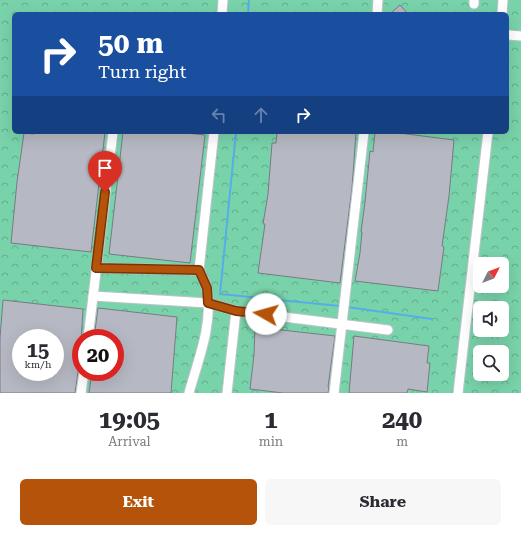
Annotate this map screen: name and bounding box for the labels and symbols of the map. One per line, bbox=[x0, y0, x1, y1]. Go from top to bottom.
pin bbox=[88, 151, 122, 192]
north arrow bbox=[473, 257, 509, 293]
position arrow bbox=[245, 293, 287, 335]
speed limit sign: 20 bbox=[72, 329, 124, 381]

